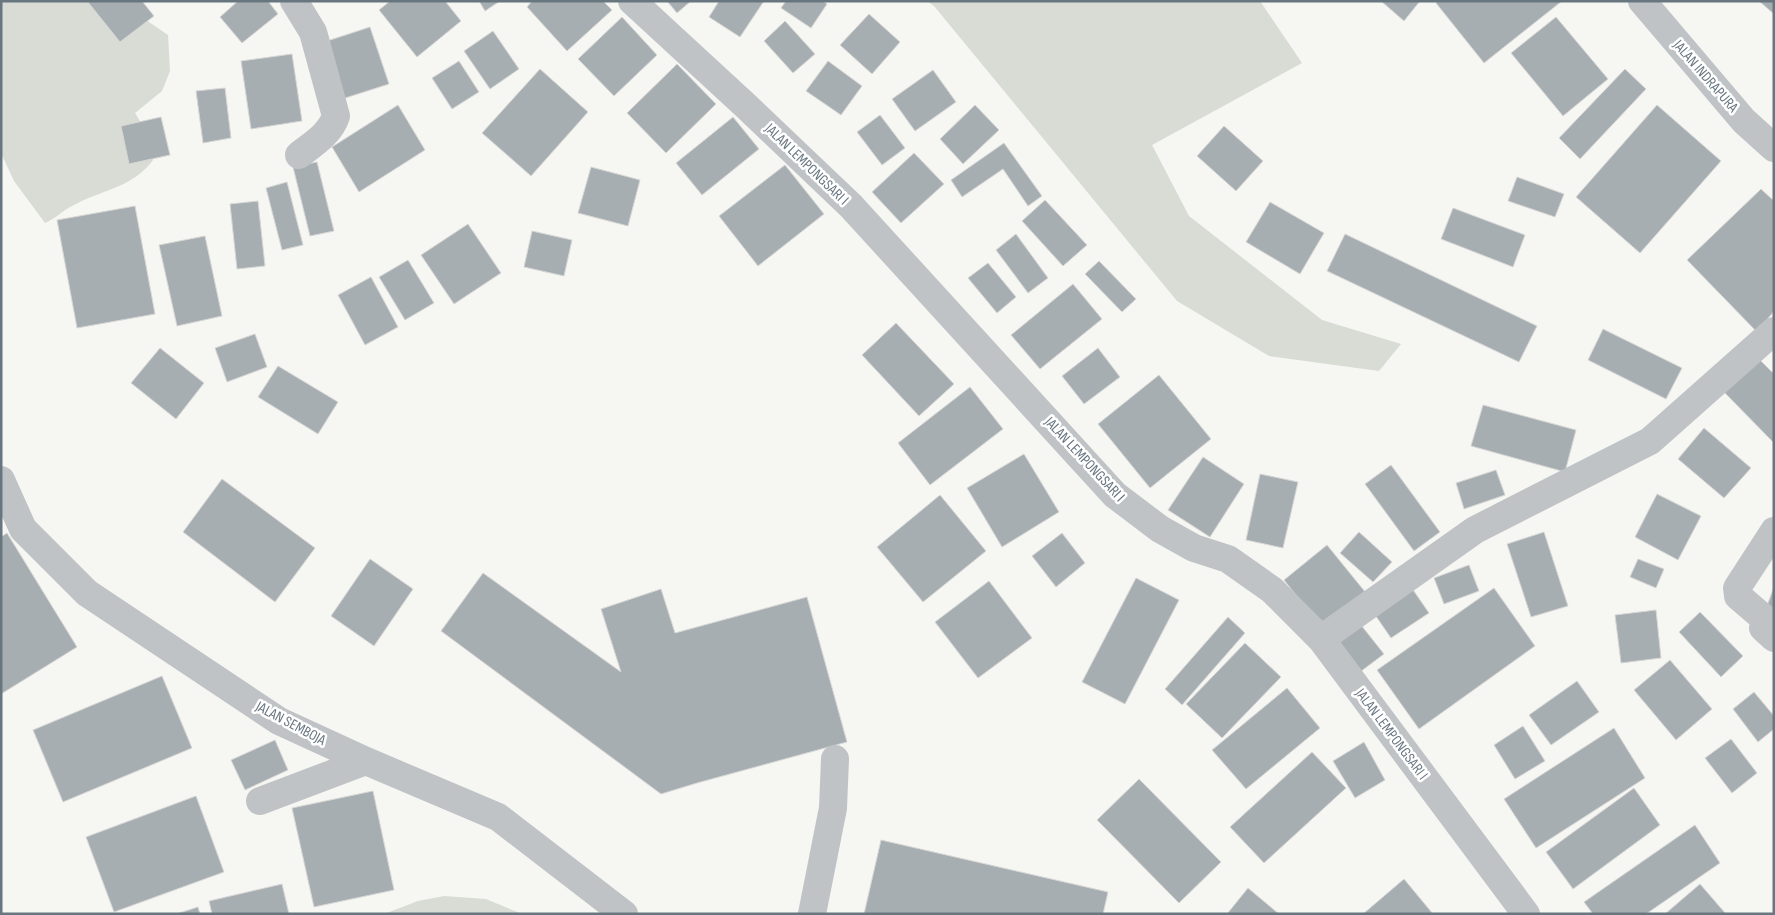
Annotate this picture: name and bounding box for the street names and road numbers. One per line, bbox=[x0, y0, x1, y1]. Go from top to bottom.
street label: JALAN INDRAPURA bbox=[1668, 35, 1743, 117]
street label: JALAN LEMPONGSARI I bbox=[760, 119, 853, 209]
street label: JALAN LEMPONGSARI I bbox=[1040, 412, 1129, 506]
street label: JALAN LEMPONGSARI I bbox=[1351, 684, 1432, 784]
street label: JALAN SEMBOJA bbox=[252, 697, 330, 750]

